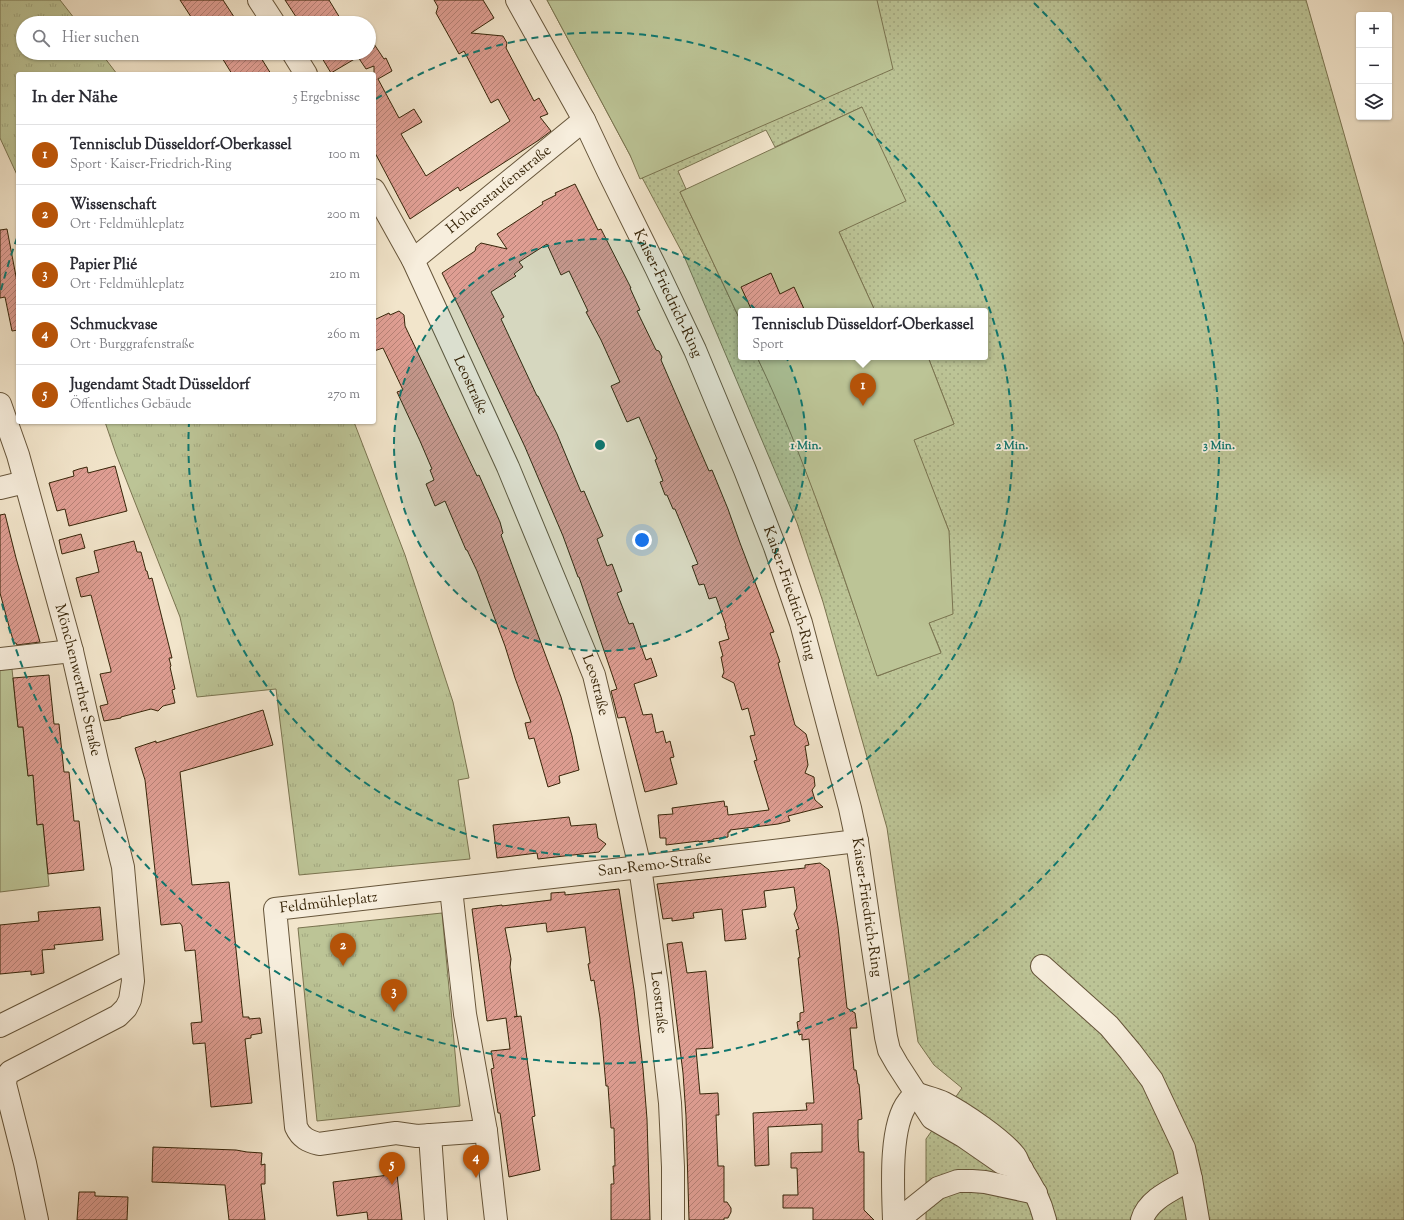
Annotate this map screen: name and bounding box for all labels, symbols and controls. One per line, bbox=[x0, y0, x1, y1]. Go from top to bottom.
map controls bbox=[1356, 12, 1392, 120]
button: + bbox=[1356, 12, 1392, 48]
search box bbox=[16, 16, 376, 60]
icon: search bbox=[30, 27, 52, 49]
text: Hier suchen bbox=[62, 28, 140, 49]
button: − bbox=[1356, 48, 1392, 84]
button: layers bbox=[1356, 84, 1392, 120]
text: In der Nähe bbox=[32, 86, 118, 110]
text: 5 Ergebnisse bbox=[293, 89, 360, 107]
text: Tennisclub Düsseldorf-Oberkassel bbox=[70, 135, 292, 156]
street label: Hohenstaufenstraße bbox=[442, 140, 556, 239]
text: 1 bbox=[43, 146, 47, 164]
text: 100 m bbox=[328, 146, 360, 164]
text: Sport · Kaiser-Friedrich-Ring bbox=[70, 156, 232, 174]
text: Wissenschaft bbox=[70, 195, 156, 216]
text: 2 bbox=[42, 206, 48, 224]
text: 200 m bbox=[327, 206, 360, 224]
text: Ort · Feldmühleplatz bbox=[70, 216, 184, 234]
street label: Kaiser-Friedrich-Ring bbox=[628, 226, 708, 361]
text: Papier Plié bbox=[70, 255, 137, 276]
text: 3 bbox=[42, 266, 48, 284]
text: 210 m bbox=[329, 266, 360, 284]
text: Ort · Feldmühleplatz bbox=[70, 276, 184, 294]
popup bbox=[738, 308, 988, 360]
text: Schmuckvase bbox=[70, 315, 158, 336]
text: Tennisclub Düsseldorf-Oberkassel bbox=[752, 315, 974, 336]
text: 4 bbox=[42, 326, 48, 344]
text: 260 m bbox=[327, 326, 360, 344]
text: Ort · Burggrafenstraße bbox=[70, 336, 195, 354]
text: Sport bbox=[752, 336, 784, 354]
street label: Leostraße bbox=[448, 352, 493, 418]
pin: 1 bbox=[850, 373, 876, 406]
text: Jugendamt Stadt Düsseldorf bbox=[70, 375, 250, 396]
text: 5 bbox=[43, 386, 47, 404]
text: 270 m bbox=[327, 386, 360, 404]
text: Öffentliches Gebäude bbox=[70, 396, 192, 414]
text: 1 Min. bbox=[789, 437, 822, 455]
text: 2 Min. bbox=[996, 437, 1028, 455]
text: 3 Min. bbox=[1203, 437, 1235, 455]
centre of rings bbox=[593, 438, 607, 452]
street label: Kaiser-Friedrich-Ring bbox=[757, 523, 821, 663]
your location bbox=[632, 530, 652, 550]
street label: Mönchenwerther Straße bbox=[49, 602, 106, 758]
street label: Leostraße bbox=[576, 651, 614, 718]
street label: Kaiser-Friedrich-Ring bbox=[846, 836, 887, 978]
street label: San-Remo-Straße bbox=[597, 848, 712, 882]
street label: Feldmühleplatz bbox=[279, 887, 379, 919]
pin: 2 bbox=[330, 933, 356, 966]
street label: Leostraße bbox=[645, 970, 673, 1035]
pin: 3 bbox=[381, 979, 407, 1012]
pin: 4 bbox=[463, 1145, 489, 1178]
pin: 5 bbox=[379, 1152, 405, 1185]

